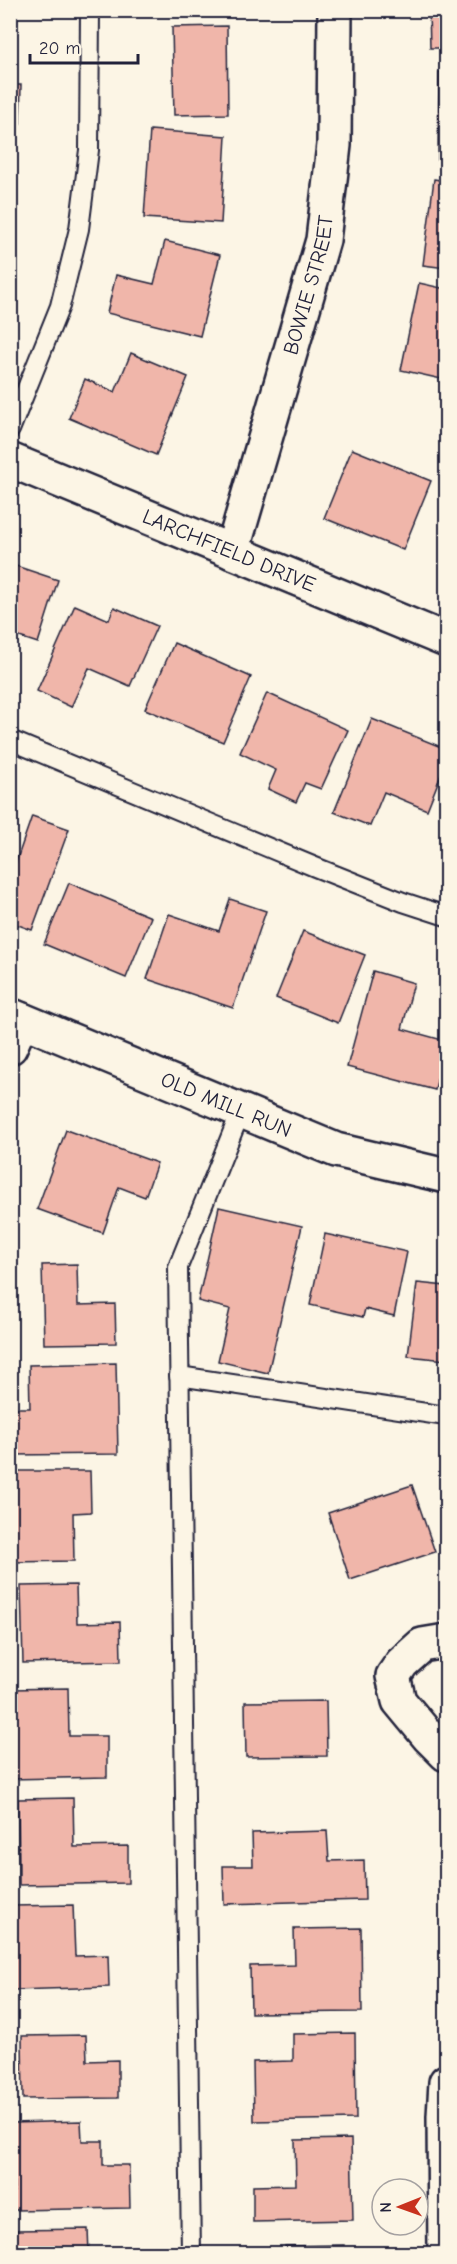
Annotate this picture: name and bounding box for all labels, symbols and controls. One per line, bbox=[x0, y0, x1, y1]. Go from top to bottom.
scale bar bbox=[30, 27, 138, 65]
text: 20 m bbox=[39, 38, 80, 59]
street label: BOWIE STREET bbox=[278, 214, 338, 357]
street label: LARCHFIELD DRIVE bbox=[139, 504, 319, 597]
street label: OLD MILL RUN bbox=[157, 1067, 295, 1142]
north arrow bbox=[370, 2177, 430, 2237]
text: N bbox=[377, 2202, 395, 2213]

